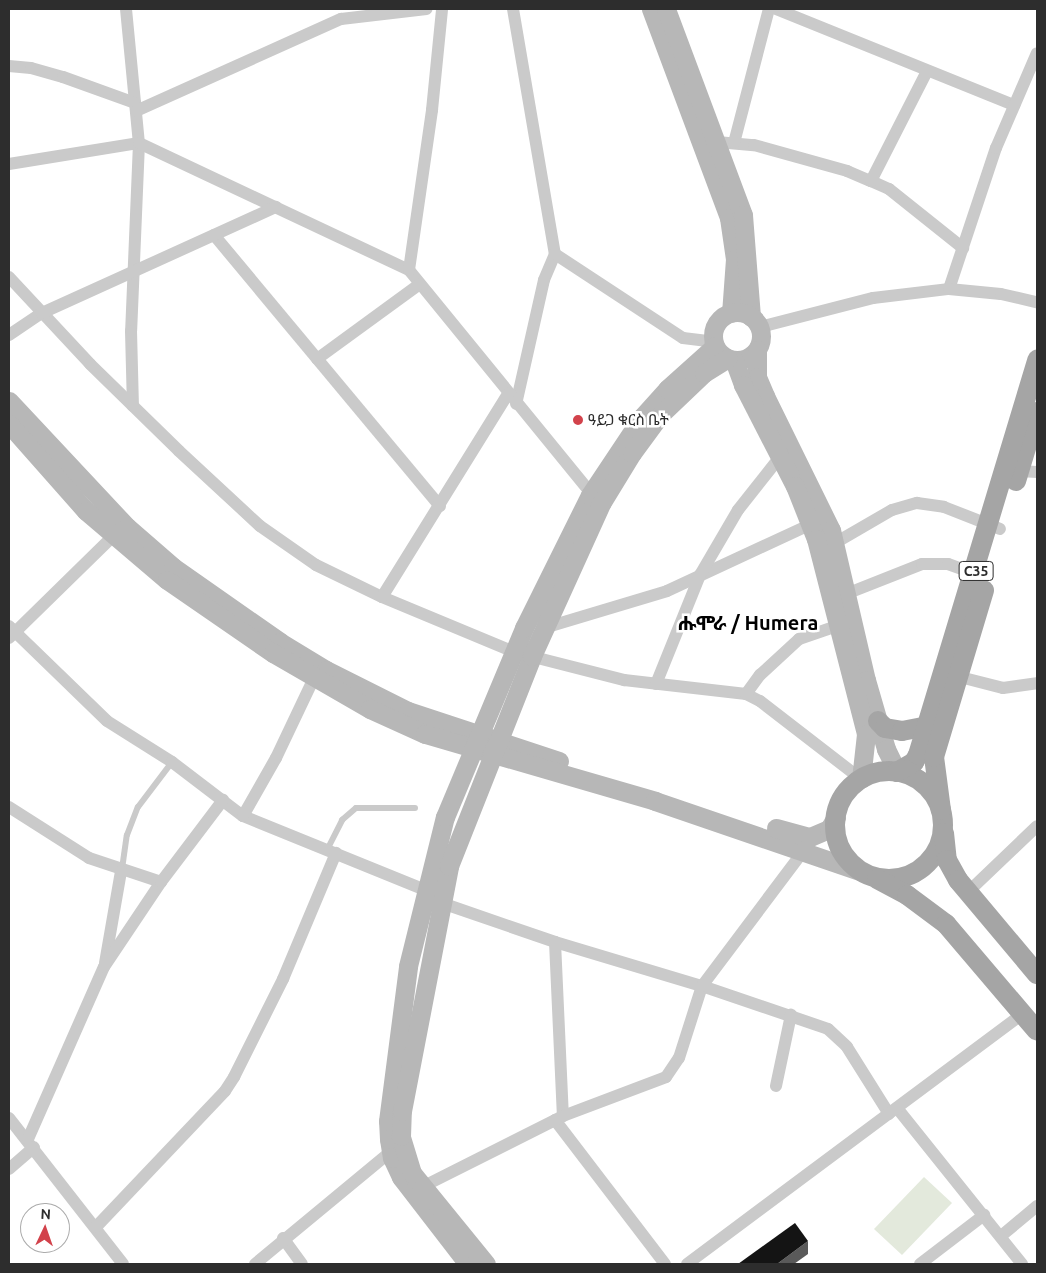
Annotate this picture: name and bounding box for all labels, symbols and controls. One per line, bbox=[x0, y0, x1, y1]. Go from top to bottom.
place label: ዓይጋ ቁርስ ቤት bbox=[588, 411, 669, 429]
marker: ዓይጋ ቁርስ ቤት bbox=[572, 414, 584, 426]
road number: C35 bbox=[958, 560, 994, 582]
district label: ሑሞራ / Humera bbox=[678, 610, 818, 634]
north arrow bbox=[20, 1203, 70, 1253]
text: N bbox=[40, 1206, 51, 1222]

